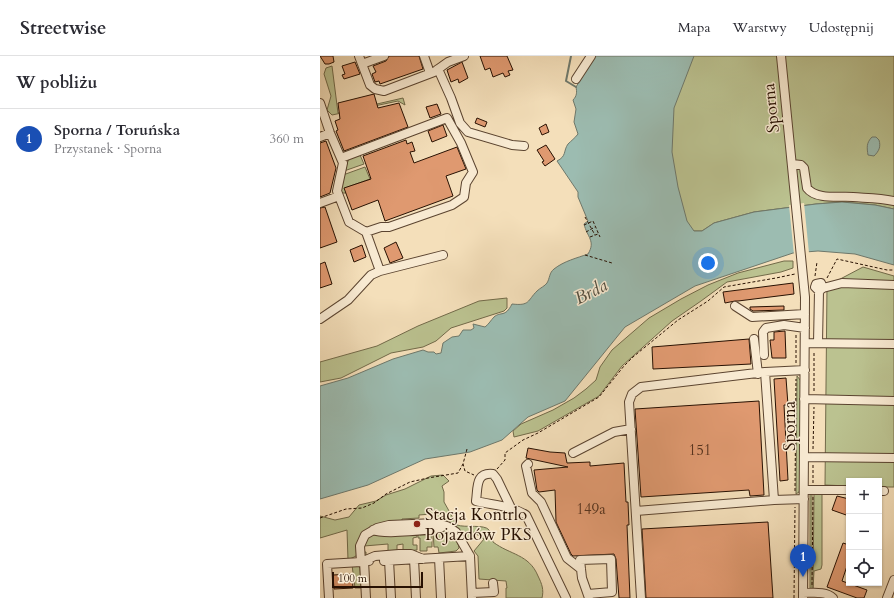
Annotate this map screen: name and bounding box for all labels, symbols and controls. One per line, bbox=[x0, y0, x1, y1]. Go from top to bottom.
text: Streetwise bbox=[20, 15, 107, 41]
text: Mapa bbox=[678, 18, 710, 37]
text: Warstwy bbox=[732, 18, 787, 37]
text: Udostępnij bbox=[809, 18, 874, 37]
text: W pobliżu bbox=[16, 71, 97, 94]
street label: Sporna bbox=[757, 81, 785, 134]
text: Sporna / Toruńska bbox=[54, 120, 180, 140]
text: 1 bbox=[26, 130, 32, 148]
text: 360 m bbox=[270, 130, 304, 148]
text: Przystanek · Sporna bbox=[54, 140, 162, 158]
your location bbox=[698, 253, 718, 273]
water label: Brda bbox=[570, 273, 612, 311]
street label: Sporna bbox=[778, 400, 801, 451]
house number: 151 bbox=[688, 440, 712, 460]
map controls bbox=[846, 478, 882, 586]
button: + bbox=[846, 478, 882, 514]
house number: 149a bbox=[576, 499, 606, 519]
place label: Stacja Kontrlo Pojazdów PKS bbox=[425, 503, 532, 546]
button: − bbox=[846, 514, 882, 550]
marker: Stacja Kontrlo Pojazdów PKS bbox=[412, 519, 422, 529]
pin: 1 bbox=[790, 544, 816, 577]
button: locate bbox=[846, 550, 882, 586]
scale bar bbox=[332, 570, 423, 589]
text: 100 m bbox=[338, 571, 367, 586]

